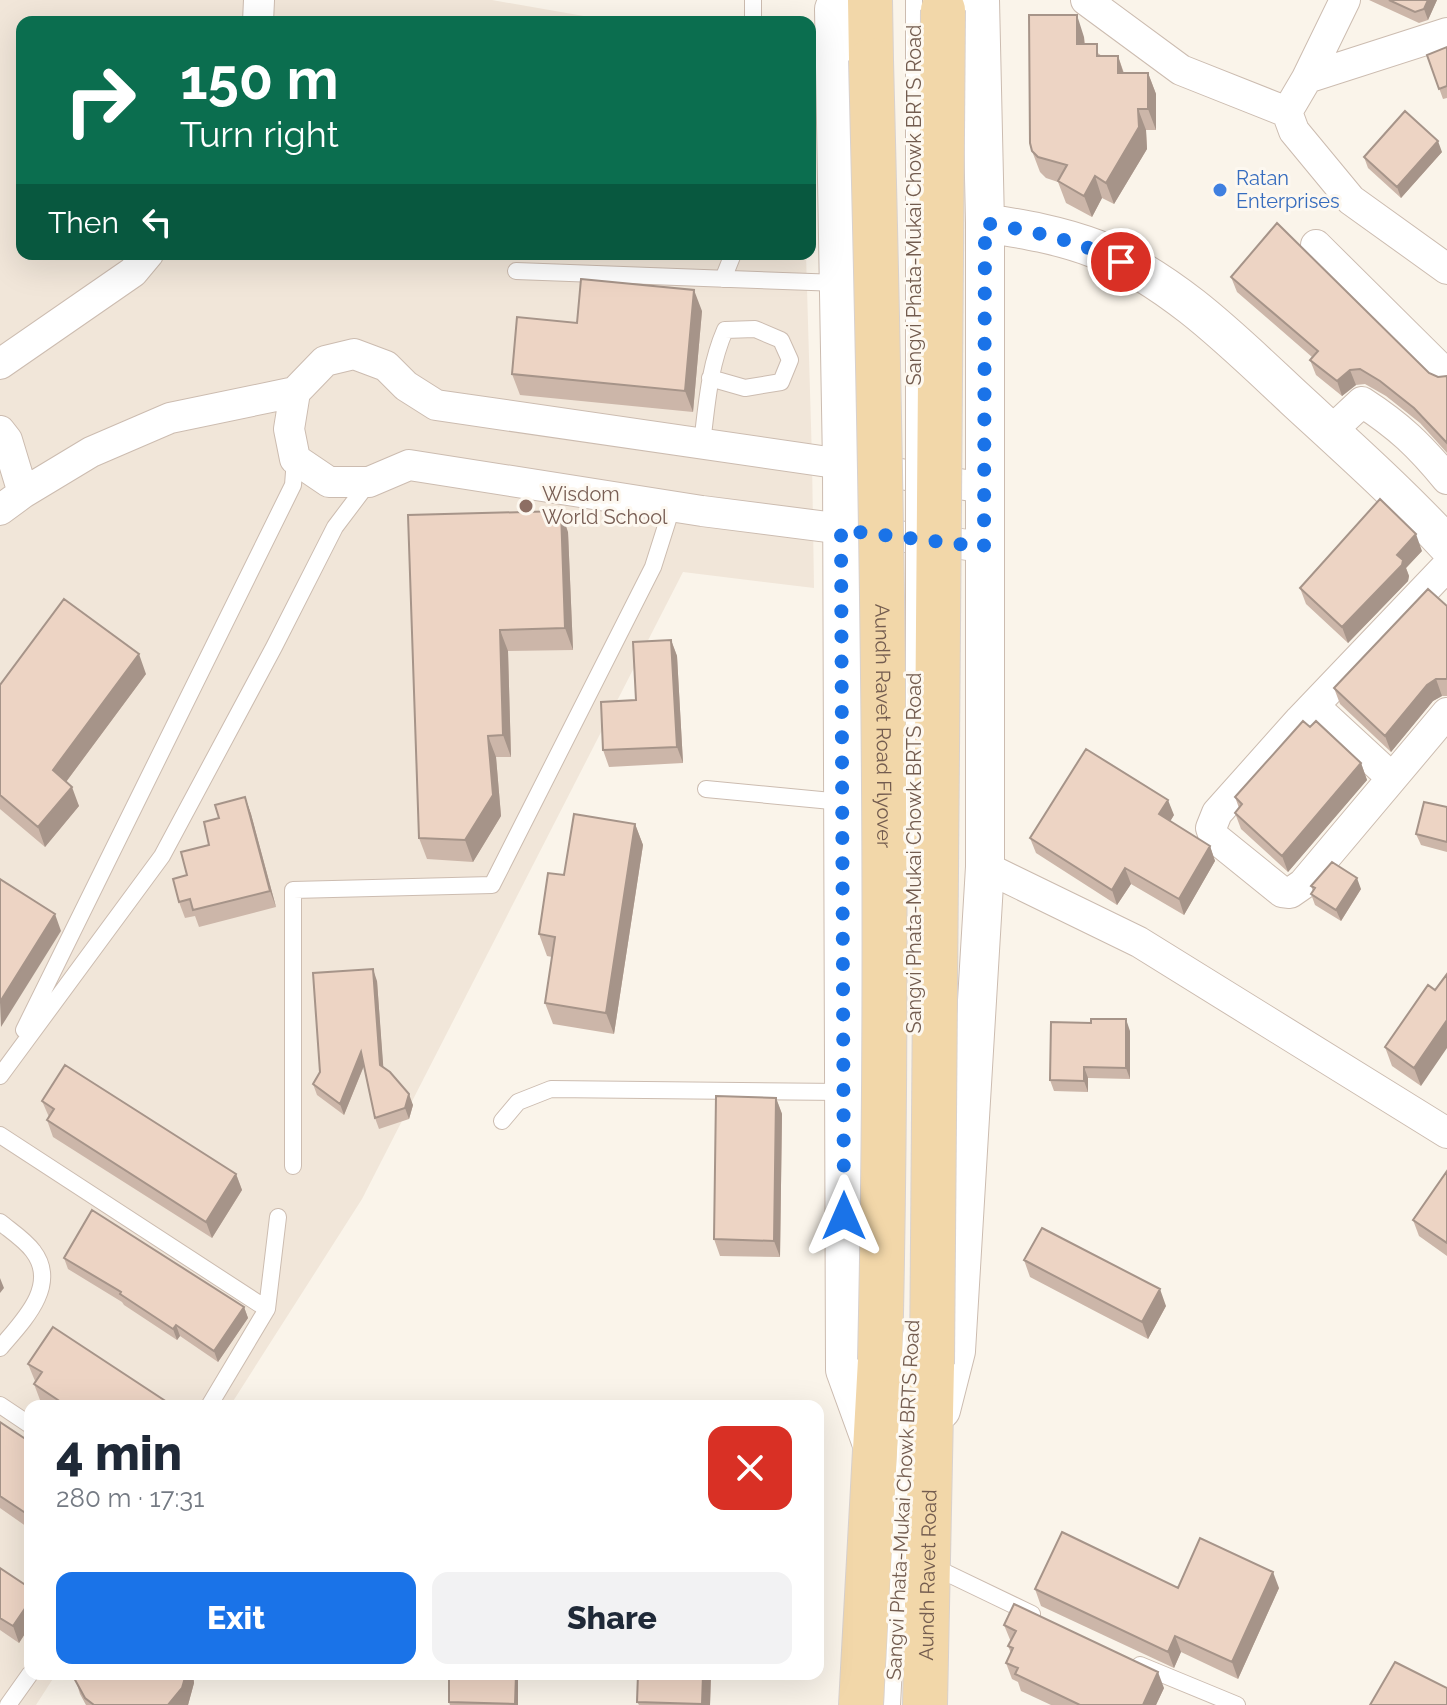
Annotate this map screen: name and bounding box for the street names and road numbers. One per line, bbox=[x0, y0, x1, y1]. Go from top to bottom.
street label: Sangvi Phata-Mukai Chowk BRTS Road bbox=[902, 25, 926, 386]
street label: Aundh Ravet Road Flyover bbox=[870, 603, 896, 848]
street label: Sangvi Phata-Mukai Chowk BRTS Road bbox=[902, 673, 926, 1034]
street label: Sangvi Phata-Mukai Chowk BRTS Road bbox=[882, 1319, 924, 1681]
street label: Aundh Ravet Road bbox=[914, 1489, 941, 1661]

